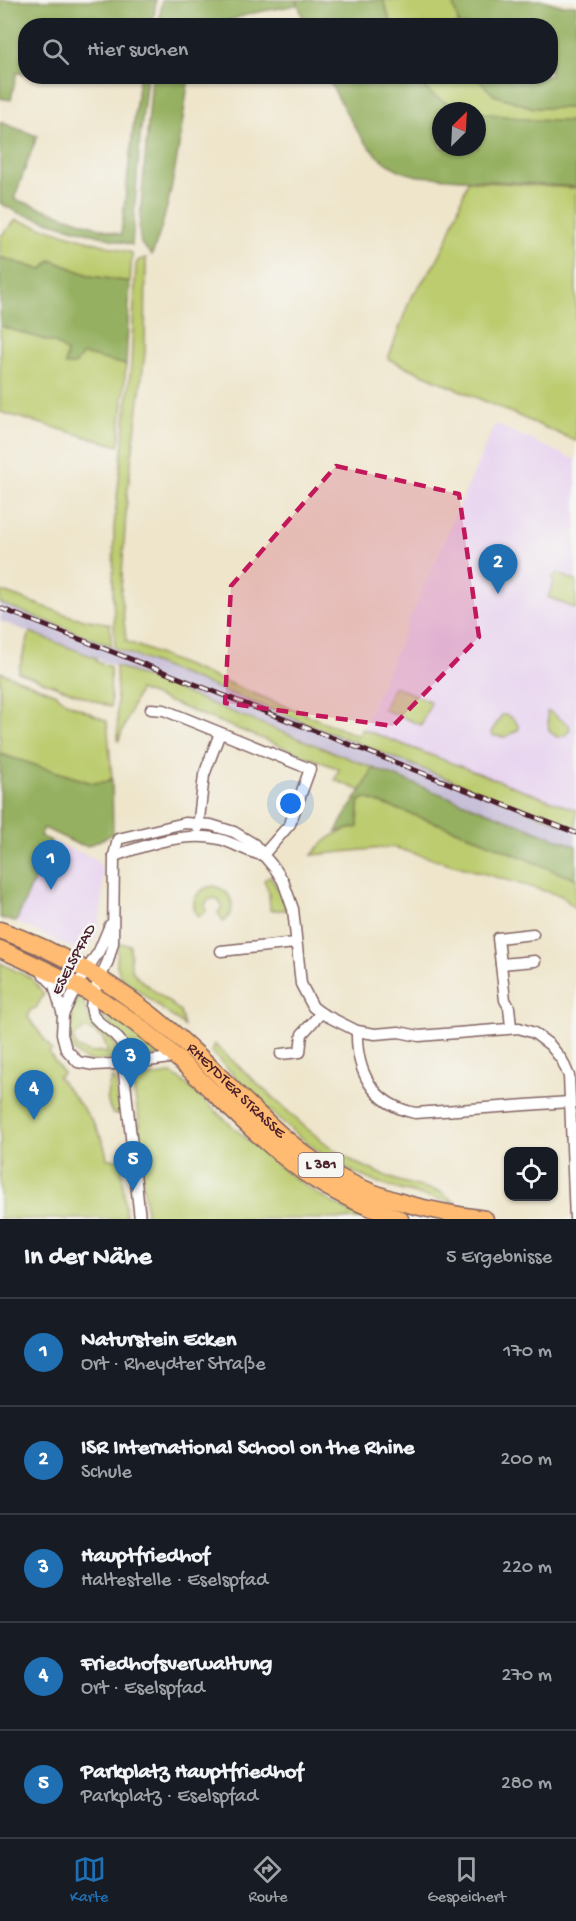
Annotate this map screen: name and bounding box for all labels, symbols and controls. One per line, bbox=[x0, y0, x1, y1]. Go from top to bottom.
search box bbox=[18, 18, 558, 84]
icon: search bbox=[39, 35, 72, 68]
text: Hier suchen bbox=[87, 38, 188, 64]
north arrow bbox=[432, 102, 486, 156]
pin: 2 bbox=[478, 544, 518, 594]
your location bbox=[276, 789, 305, 818]
pin: 1 bbox=[32, 840, 70, 890]
street label: ESELSPFAD bbox=[48, 921, 102, 999]
pin: 3 bbox=[112, 1038, 150, 1088]
street label: RHEYDTER STRASSE bbox=[182, 1039, 290, 1144]
pin: 4 bbox=[15, 1070, 54, 1120]
pin: 5 bbox=[114, 1142, 152, 1191]
map controls bbox=[504, 1147, 558, 1201]
button: locate bbox=[504, 1147, 558, 1201]
road number: L 381 bbox=[298, 1153, 344, 1177]
text: In der Nähe bbox=[24, 1243, 152, 1274]
text: 5 Ergebnisse bbox=[446, 1247, 552, 1270]
text: Naturstein Ecken bbox=[81, 1328, 236, 1354]
text: 1 bbox=[39, 1341, 48, 1364]
text: 170 m bbox=[503, 1341, 552, 1364]
text: Ort · Rheydter Straße bbox=[81, 1354, 266, 1377]
text: ISR International School on the Rhine bbox=[81, 1436, 414, 1462]
text: 2 bbox=[39, 1449, 48, 1472]
text: 200 m bbox=[501, 1449, 552, 1472]
text: Schule bbox=[81, 1462, 132, 1485]
text: Hauptfriedhof bbox=[81, 1544, 209, 1570]
text: 3 bbox=[38, 1557, 49, 1580]
text: 220 m bbox=[502, 1557, 552, 1580]
text: Haltestelle · Eselspfad bbox=[81, 1570, 268, 1593]
text: Friedhofsverwaltung bbox=[81, 1652, 272, 1678]
text: 4 bbox=[39, 1665, 48, 1688]
text: 270 m bbox=[502, 1665, 552, 1688]
text: Ort · Eselspfad bbox=[81, 1678, 205, 1701]
text: Parkplatz Hauptfriedhof bbox=[81, 1760, 303, 1786]
text: 5 bbox=[38, 1773, 49, 1796]
text: 280 m bbox=[501, 1773, 552, 1796]
text: Parkplatz · Eselspfad bbox=[81, 1786, 258, 1809]
tab: Karte bbox=[70, 1853, 108, 1908]
tab: Route bbox=[248, 1853, 287, 1908]
tab: Gespeichert bbox=[428, 1853, 506, 1908]

